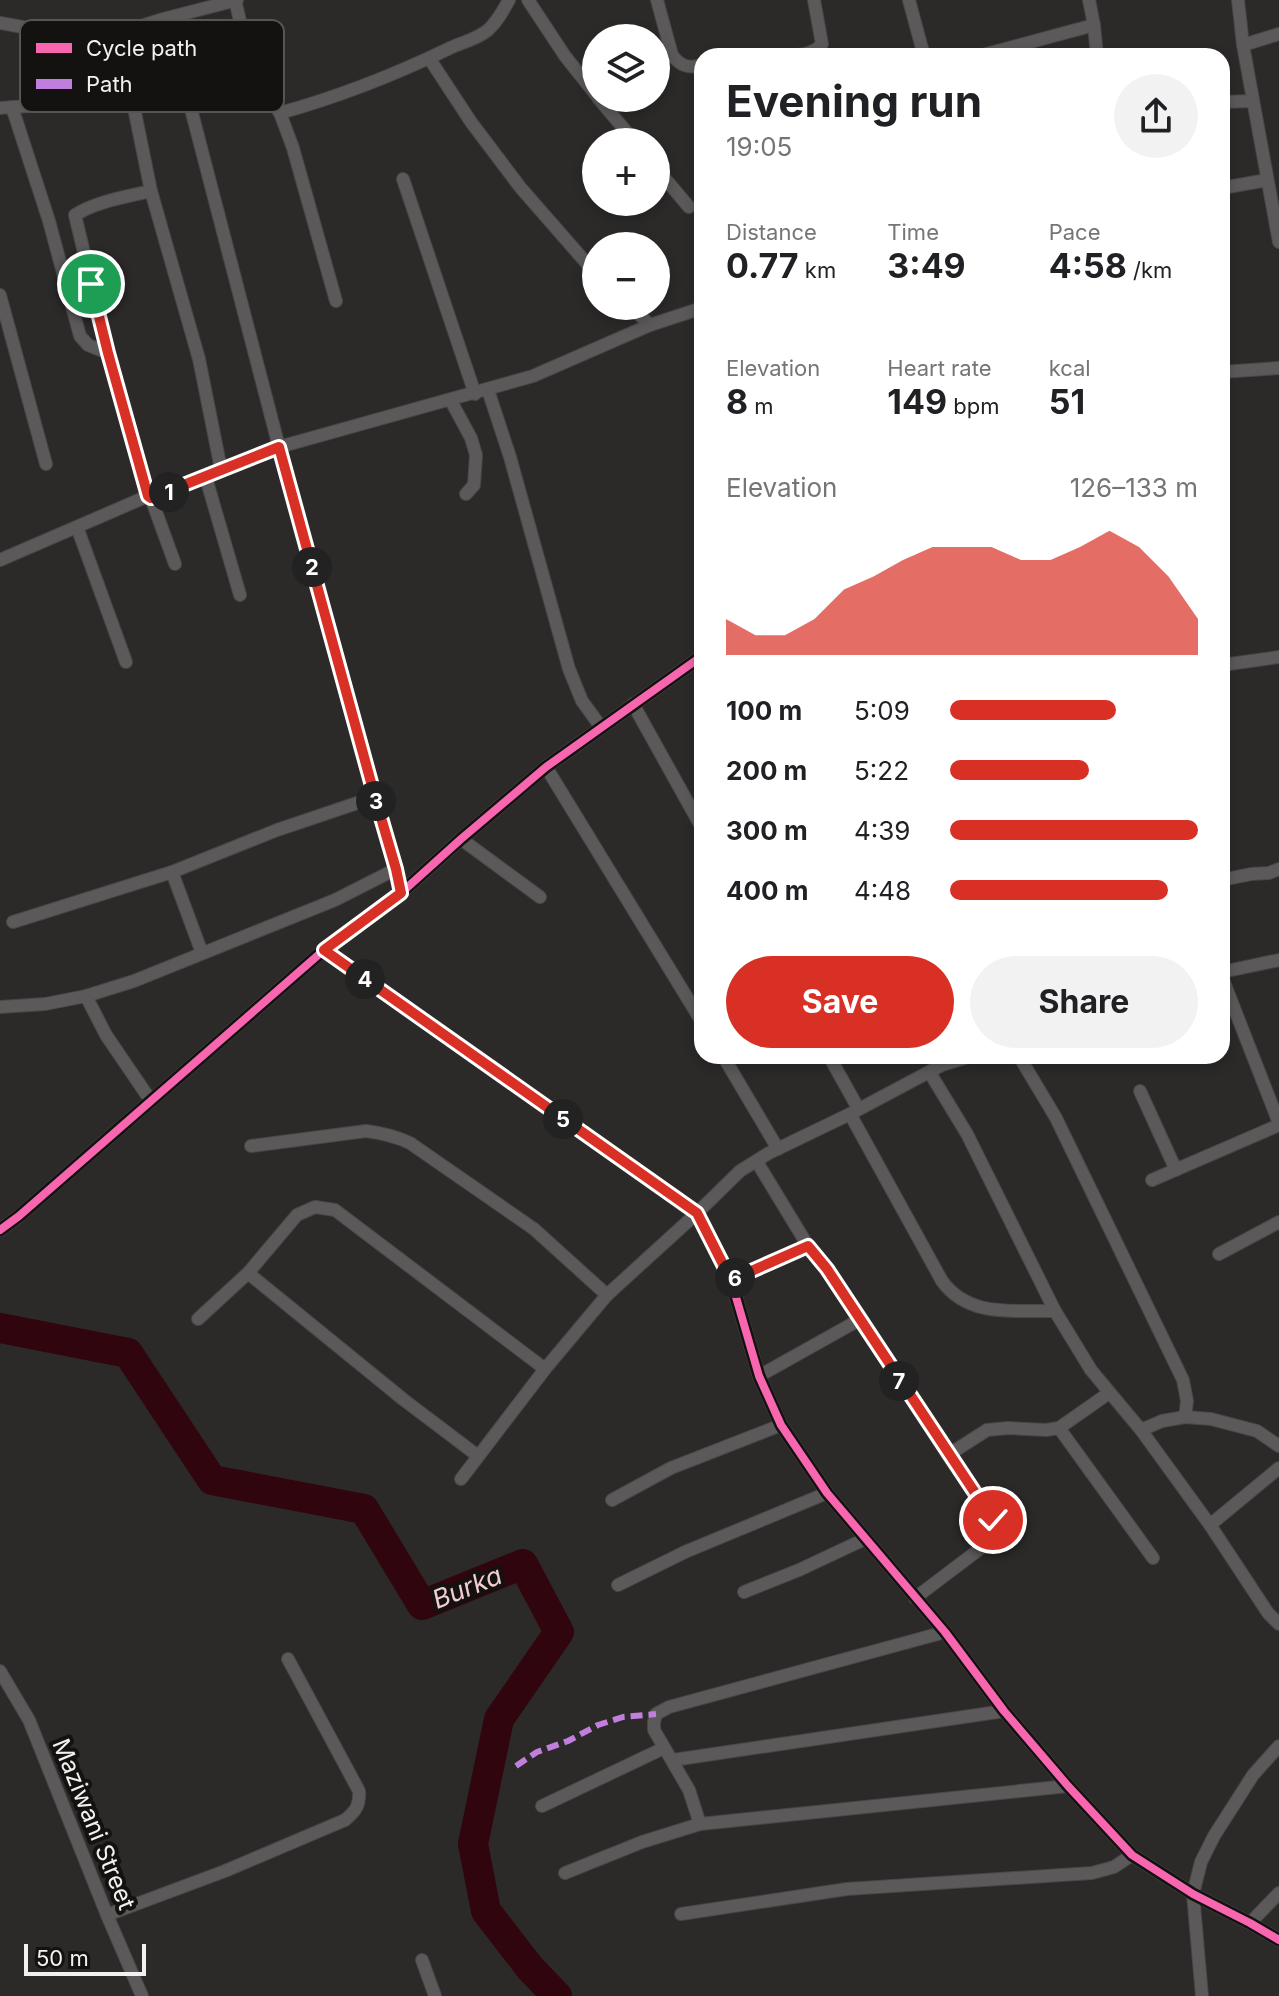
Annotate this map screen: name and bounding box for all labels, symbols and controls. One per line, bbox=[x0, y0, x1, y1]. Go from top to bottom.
legend bbox=[20, 20, 284, 112]
map controls bbox=[582, 24, 670, 320]
button: layers bbox=[582, 24, 670, 112]
text: Cycle path bbox=[86, 35, 197, 61]
text: Path bbox=[86, 71, 133, 97]
text: Evening run bbox=[726, 74, 982, 128]
button: share bbox=[1114, 74, 1198, 158]
button: + bbox=[582, 128, 670, 216]
text: 19:05 bbox=[726, 131, 792, 162]
text: Distance bbox=[726, 219, 817, 245]
text: Time bbox=[887, 219, 939, 245]
text: Pace bbox=[1049, 219, 1100, 245]
button: − bbox=[582, 232, 670, 320]
text: 0.77 bbox=[726, 245, 799, 286]
text: 3:49 bbox=[887, 245, 966, 286]
text: 4:58 bbox=[1049, 245, 1127, 286]
pin bbox=[57, 250, 125, 318]
text: km bbox=[799, 257, 836, 283]
text: /km bbox=[1127, 257, 1172, 283]
icon: arrive bbox=[69, 262, 113, 306]
text: Elevation bbox=[726, 355, 820, 381]
text: Heart rate bbox=[887, 355, 992, 381]
text: kcal bbox=[1049, 355, 1091, 381]
text: 8 bbox=[726, 381, 748, 422]
text: 149 bbox=[887, 381, 947, 422]
text: 51 bbox=[1049, 381, 1085, 422]
text: m bbox=[748, 393, 774, 419]
text: bpm bbox=[947, 393, 999, 419]
pin: 1 bbox=[149, 472, 189, 512]
text: Elevation bbox=[726, 472, 837, 503]
text: 126–133 m bbox=[1070, 472, 1198, 503]
text: 1 bbox=[164, 479, 174, 505]
pin: 2 bbox=[292, 547, 332, 587]
text: 2 bbox=[305, 554, 319, 580]
text: 100 m bbox=[726, 695, 802, 726]
text: 5:09 bbox=[854, 695, 910, 726]
text: 200 m bbox=[726, 755, 807, 786]
text: 5:22 bbox=[854, 755, 909, 786]
pin: 3 bbox=[356, 781, 396, 821]
text: 3 bbox=[369, 788, 383, 814]
text: 300 m bbox=[726, 815, 808, 846]
text: 4:39 bbox=[854, 815, 910, 846]
text: 400 m bbox=[726, 875, 809, 906]
text: 4:48 bbox=[854, 875, 911, 906]
button: Save bbox=[726, 956, 954, 1048]
button: Share bbox=[970, 956, 1198, 1048]
pin: 4 bbox=[345, 959, 385, 999]
text: 4 bbox=[358, 966, 372, 992]
pin: 5 bbox=[543, 1099, 583, 1139]
text: 5 bbox=[556, 1106, 570, 1132]
pin: 6 bbox=[715, 1258, 755, 1298]
text: 6 bbox=[728, 1265, 742, 1291]
pin: 7 bbox=[879, 1361, 919, 1401]
text: 7 bbox=[893, 1368, 905, 1394]
pin bbox=[959, 1486, 1027, 1554]
icon: check bbox=[971, 1498, 1015, 1542]
water label: Burka bbox=[428, 1559, 506, 1615]
street label: Maziwani Street bbox=[47, 1734, 142, 1914]
scale bar bbox=[24, 1940, 146, 1976]
text: 50 m bbox=[36, 1945, 89, 1971]

